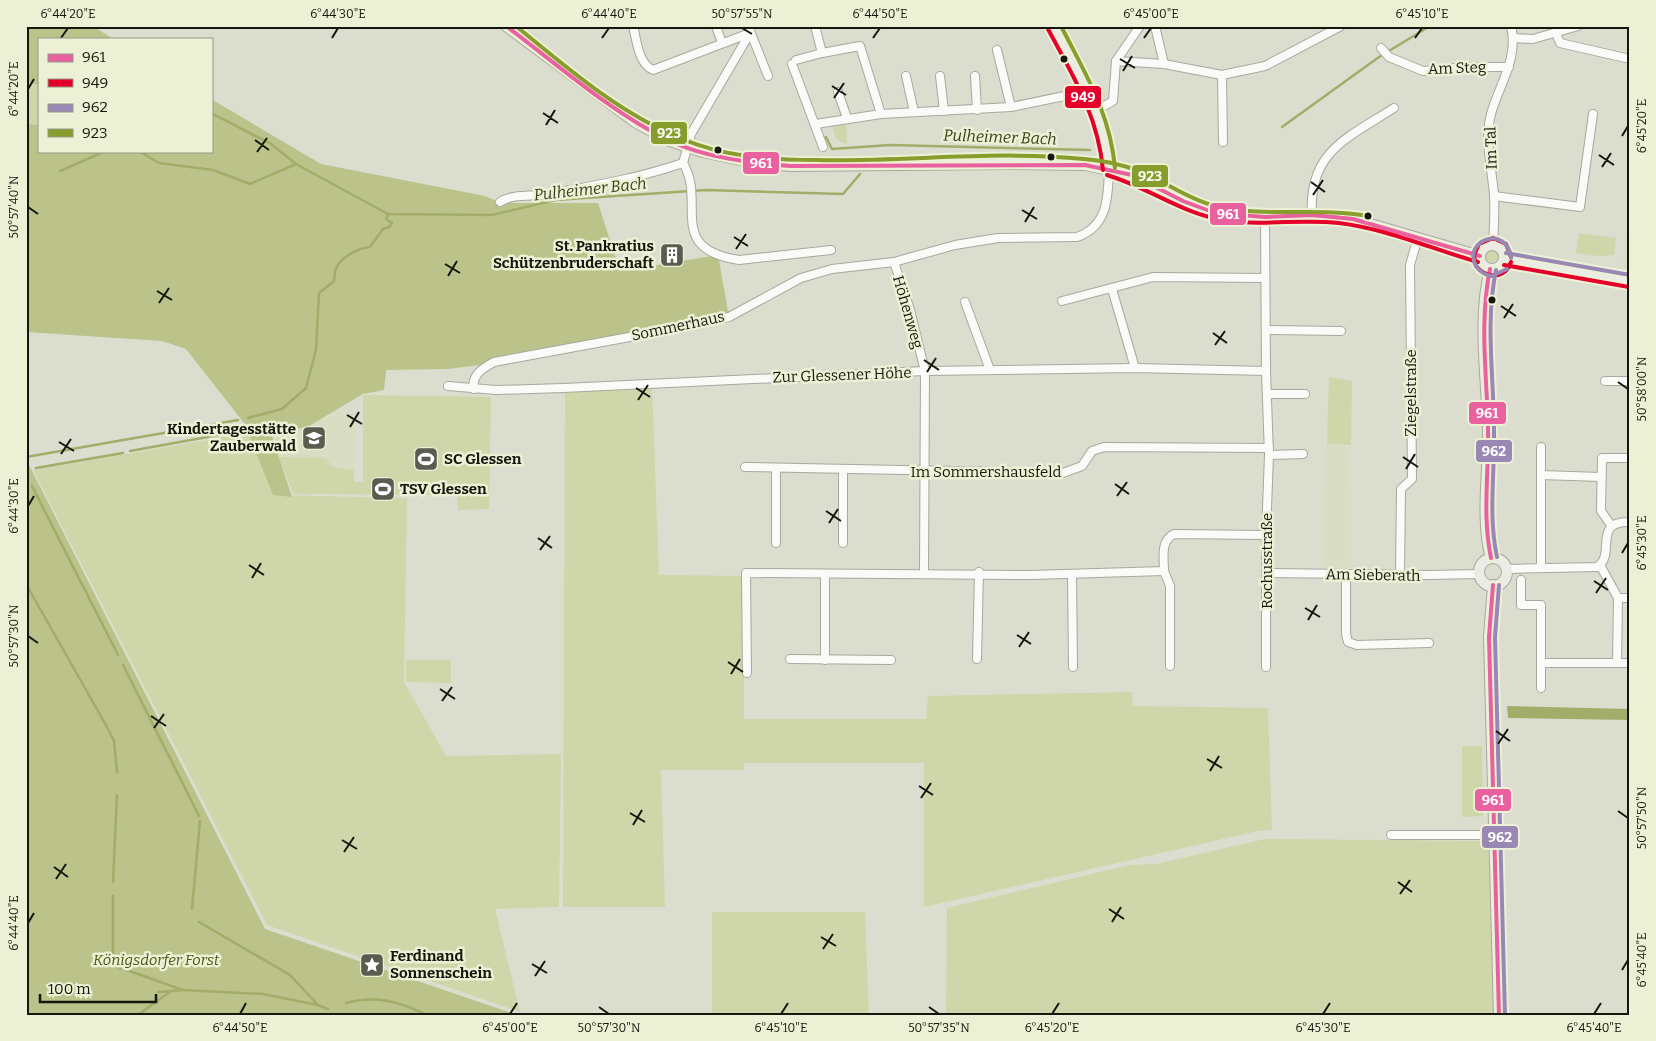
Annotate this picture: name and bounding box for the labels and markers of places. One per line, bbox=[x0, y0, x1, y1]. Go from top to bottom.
unlabelled marker bbox=[1059, 54, 1069, 64]
unlabelled marker bbox=[713, 145, 723, 155]
unlabelled marker bbox=[1046, 152, 1056, 162]
unlabelled marker bbox=[1363, 211, 1373, 221]
place label: St. Pankratius Schützenbruderschaft bbox=[493, 237, 654, 272]
building icon: St. Pankratius Schützenbruderschaft bbox=[659, 242, 685, 268]
unlabelled marker bbox=[1487, 295, 1497, 305]
place label: Kindertagesstätte Zauberwald bbox=[167, 420, 296, 455]
school or university icon: Kindertagesstätte Zauberwald bbox=[301, 425, 327, 451]
sports icon: SC Glessen bbox=[413, 446, 439, 472]
place label: SC Glessen bbox=[444, 450, 522, 468]
sports icon: TSV Glessen bbox=[370, 476, 396, 502]
place label: TSV Glessen bbox=[400, 480, 487, 498]
place label: Ferdinand Sonnenschein bbox=[390, 947, 492, 982]
place icon: Ferdinand Sonnenschein bbox=[359, 952, 385, 978]

